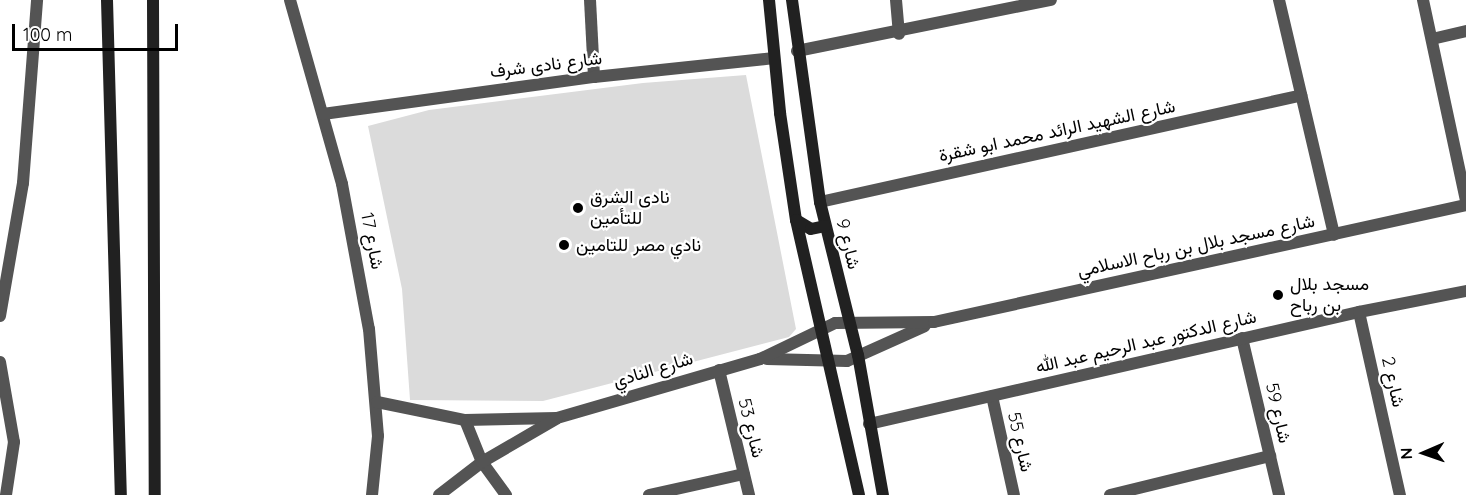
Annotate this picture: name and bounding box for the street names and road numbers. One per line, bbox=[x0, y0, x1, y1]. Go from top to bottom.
street label: شارع نادى شرف bbox=[489, 47, 603, 83]
street label: شارع الشهيد الرائد محمد ابو شقرة bbox=[937, 95, 1177, 167]
street label: شارع مسجد بلال بن رباح الاسلامي bbox=[1075, 210, 1317, 282]
street label: شارع 17 bbox=[356, 211, 388, 271]
street label: شارع 9 bbox=[831, 217, 865, 271]
street label: شارع الدكتور عبد الرحيم عبد الله bbox=[1033, 306, 1259, 378]
street label: شارع النادي bbox=[610, 348, 696, 392]
street label: شارع 2 bbox=[1377, 355, 1409, 409]
street label: شارع 59 bbox=[1261, 381, 1295, 445]
street label: شارع 53 bbox=[733, 396, 769, 460]
street label: شارع 55 bbox=[1003, 410, 1037, 474]

